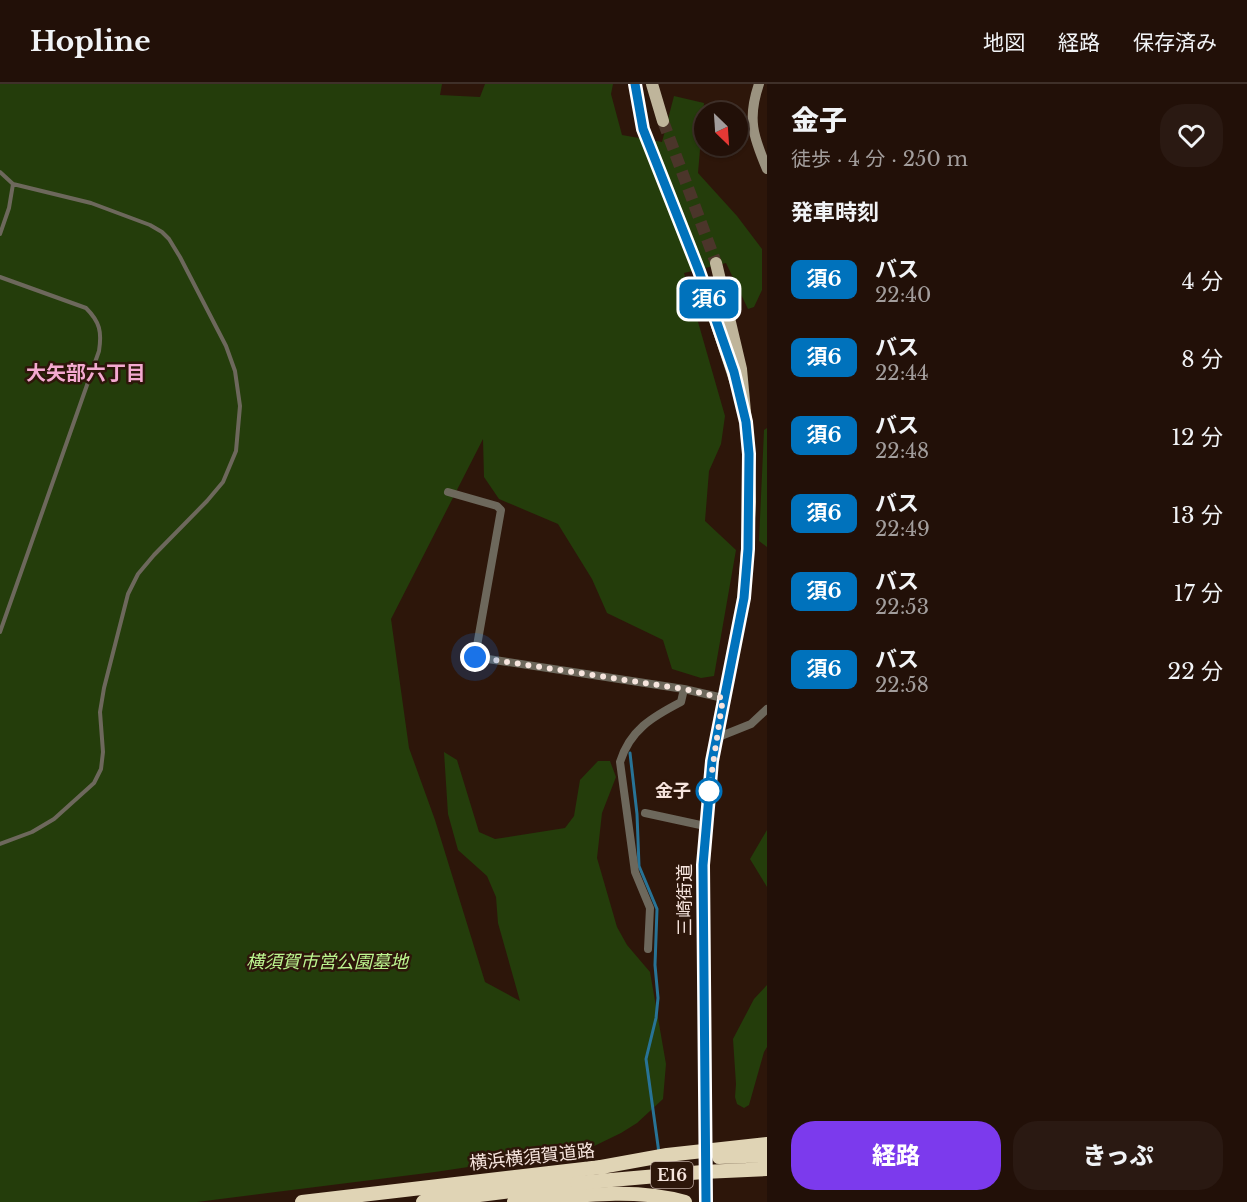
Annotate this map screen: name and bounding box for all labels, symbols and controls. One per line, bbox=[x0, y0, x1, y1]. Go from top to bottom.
text: Hopline bbox=[30, 24, 151, 59]
text: 地図 bbox=[983, 30, 1025, 56]
text: 経路 bbox=[1058, 30, 1100, 56]
text: 保存済み bbox=[1133, 30, 1217, 56]
north arrow bbox=[694, 102, 748, 156]
map controls bbox=[694, 102, 748, 156]
text: 金子 bbox=[791, 103, 847, 138]
button: heart bbox=[1160, 104, 1223, 167]
text: 徒歩 · 4 分 · 250 m bbox=[791, 147, 968, 171]
text: 発車時刻 bbox=[791, 199, 879, 226]
text: バス bbox=[875, 256, 919, 283]
text: 須6 bbox=[806, 266, 842, 292]
text: 4 分 bbox=[1182, 268, 1223, 295]
line badge: 須6 bbox=[682, 280, 736, 318]
text: 22:40 bbox=[875, 283, 931, 307]
text: 須6 bbox=[691, 286, 727, 312]
text: バス bbox=[875, 334, 919, 361]
text: 須6 bbox=[806, 344, 842, 370]
text: 8 分 bbox=[1181, 346, 1223, 373]
district label: 大矢部六丁目 bbox=[26, 361, 146, 385]
text: 22:44 bbox=[875, 361, 929, 385]
text: バス bbox=[875, 412, 919, 439]
text: 須6 bbox=[806, 422, 842, 448]
text: 12 分 bbox=[1171, 424, 1223, 451]
text: 22:48 bbox=[875, 439, 929, 463]
text: バス bbox=[875, 490, 919, 517]
text: 須6 bbox=[806, 500, 842, 526]
text: 13 分 bbox=[1171, 502, 1223, 529]
text: 22:49 bbox=[875, 517, 930, 541]
text: バス bbox=[875, 568, 919, 595]
text: 須6 bbox=[806, 578, 842, 604]
text: 17 分 bbox=[1174, 580, 1223, 607]
text: 22:53 bbox=[875, 595, 929, 619]
your location bbox=[460, 642, 490, 672]
text: バス bbox=[875, 646, 919, 673]
text: 須6 bbox=[806, 656, 842, 682]
text: 22 分 bbox=[1168, 658, 1223, 685]
text: 22:58 bbox=[875, 673, 929, 697]
marker: 金子 bbox=[696, 778, 722, 804]
place label: 金子 bbox=[655, 780, 691, 802]
street label: 三崎街道 bbox=[674, 864, 696, 936]
park label: 横須賀市営公園墓地 bbox=[246, 951, 410, 973]
button: 経路 bbox=[791, 1121, 1001, 1190]
button: きっぷ bbox=[1013, 1121, 1223, 1190]
street label: 横浜横須賀道路 bbox=[468, 1139, 596, 1175]
road number: E16 bbox=[651, 1162, 693, 1188]

